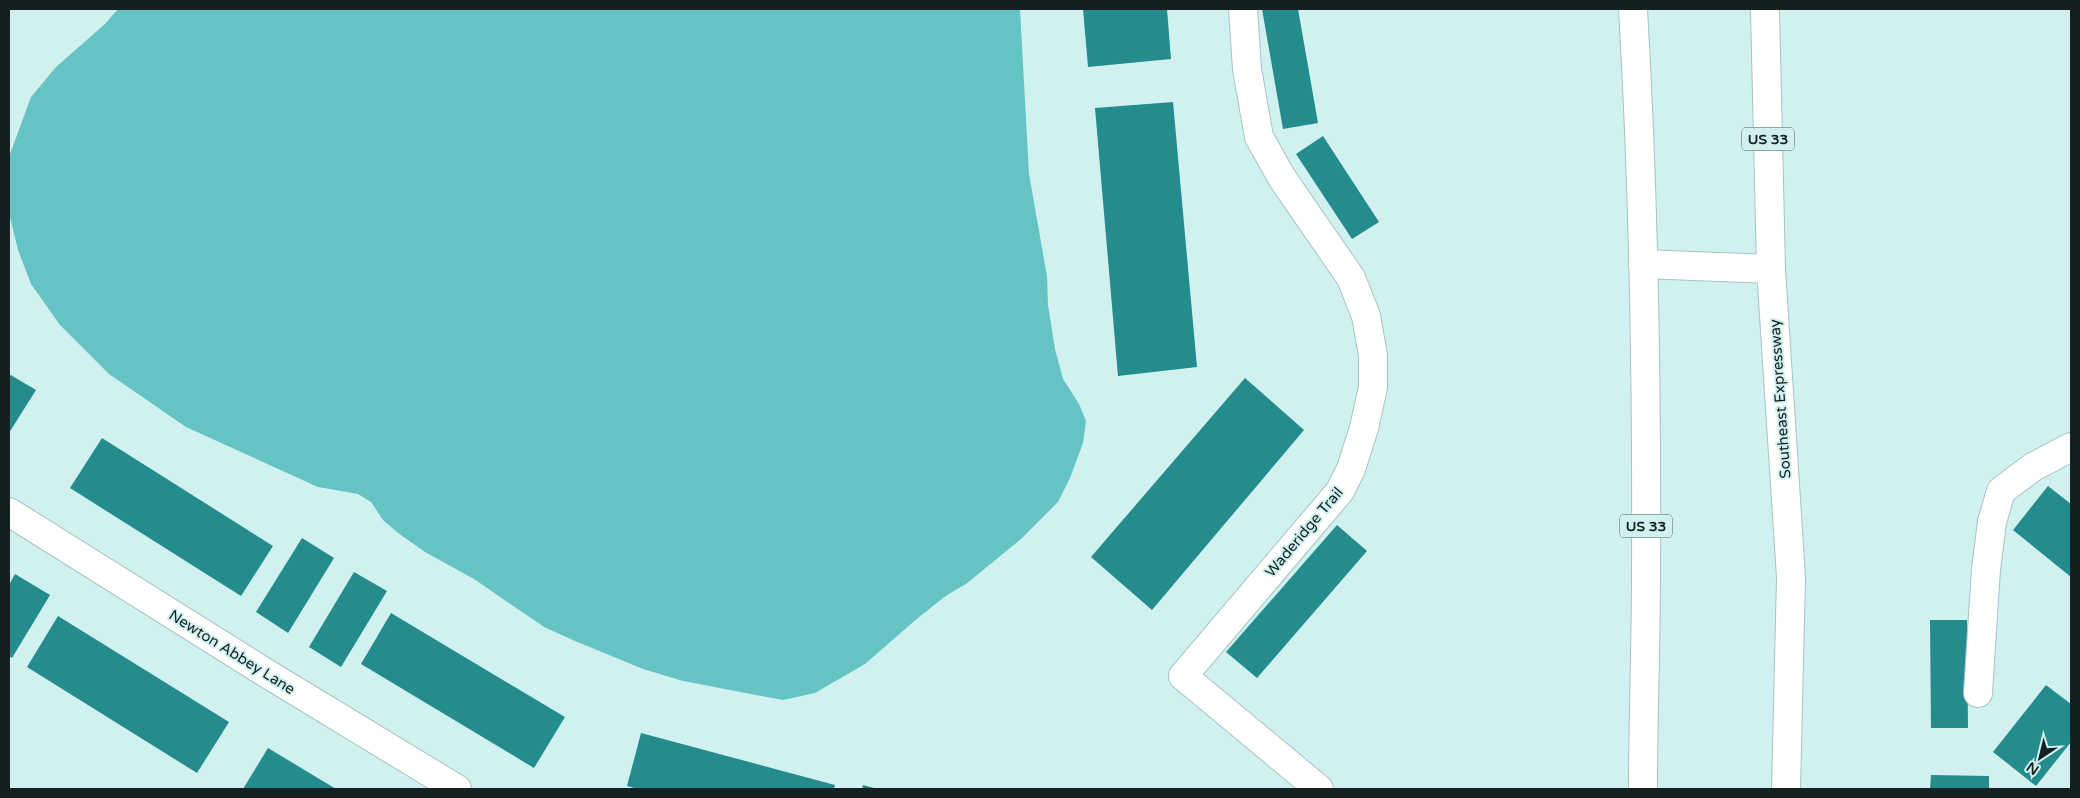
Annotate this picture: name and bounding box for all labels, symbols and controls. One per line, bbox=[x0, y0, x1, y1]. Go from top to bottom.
road number: US 33 bbox=[1742, 128, 1794, 150]
street label: Southeast Expressway bbox=[1765, 319, 1795, 479]
street label: Waderidge Trail bbox=[1261, 483, 1347, 581]
road number: US 33 bbox=[1620, 514, 1672, 538]
street label: Newton Abbey Lane bbox=[166, 606, 298, 698]
north arrow bbox=[2015, 733, 2065, 783]
text: N bbox=[2023, 758, 2042, 778]

